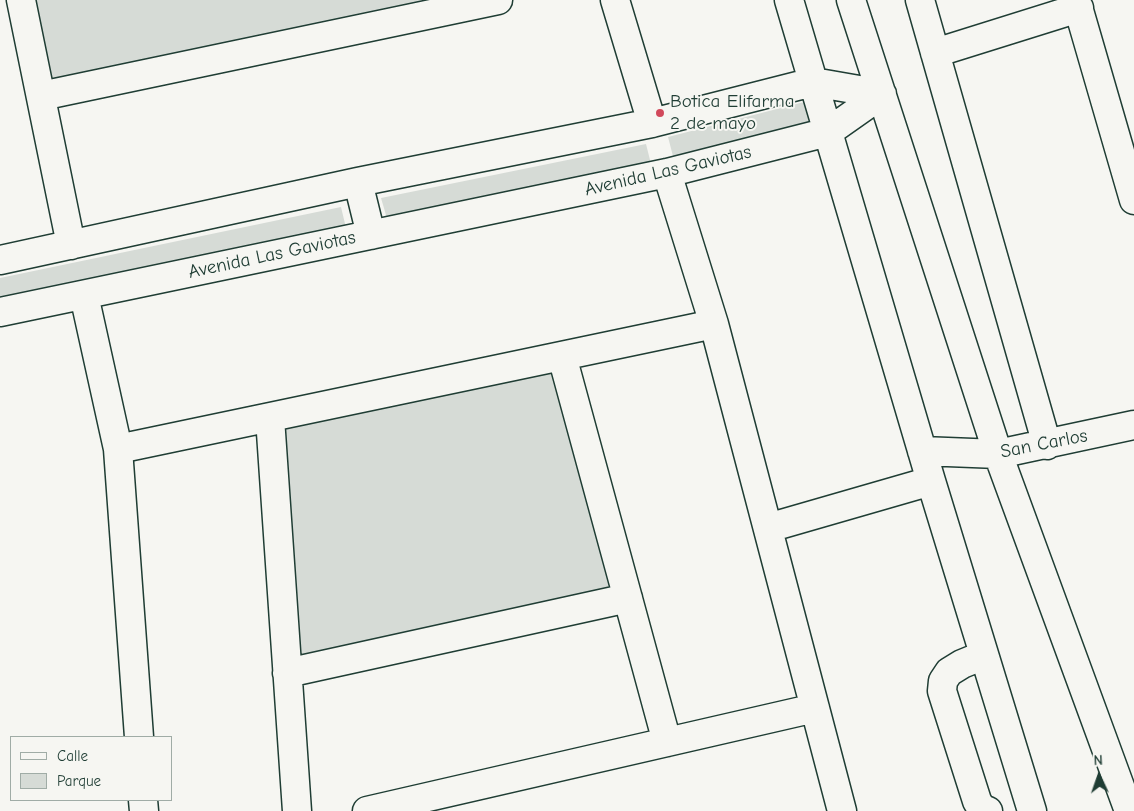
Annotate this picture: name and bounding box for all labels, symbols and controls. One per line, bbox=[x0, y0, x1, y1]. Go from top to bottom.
place label: Botica Elifarma 2 de mayo bbox=[670, 91, 794, 135]
marker: Botica Elifarma 2 de mayo bbox=[654, 107, 666, 119]
street label: Avenida Las Gaviotas bbox=[582, 141, 754, 201]
street label: Avenida Las Gaviotas bbox=[186, 226, 358, 284]
street label: San Carlos bbox=[999, 424, 1089, 464]
legend bbox=[10, 736, 172, 801]
text: Calle bbox=[57, 747, 88, 765]
north arrow bbox=[1074, 751, 1124, 801]
text: N bbox=[1093, 752, 1103, 769]
text: Parque bbox=[57, 772, 101, 790]

